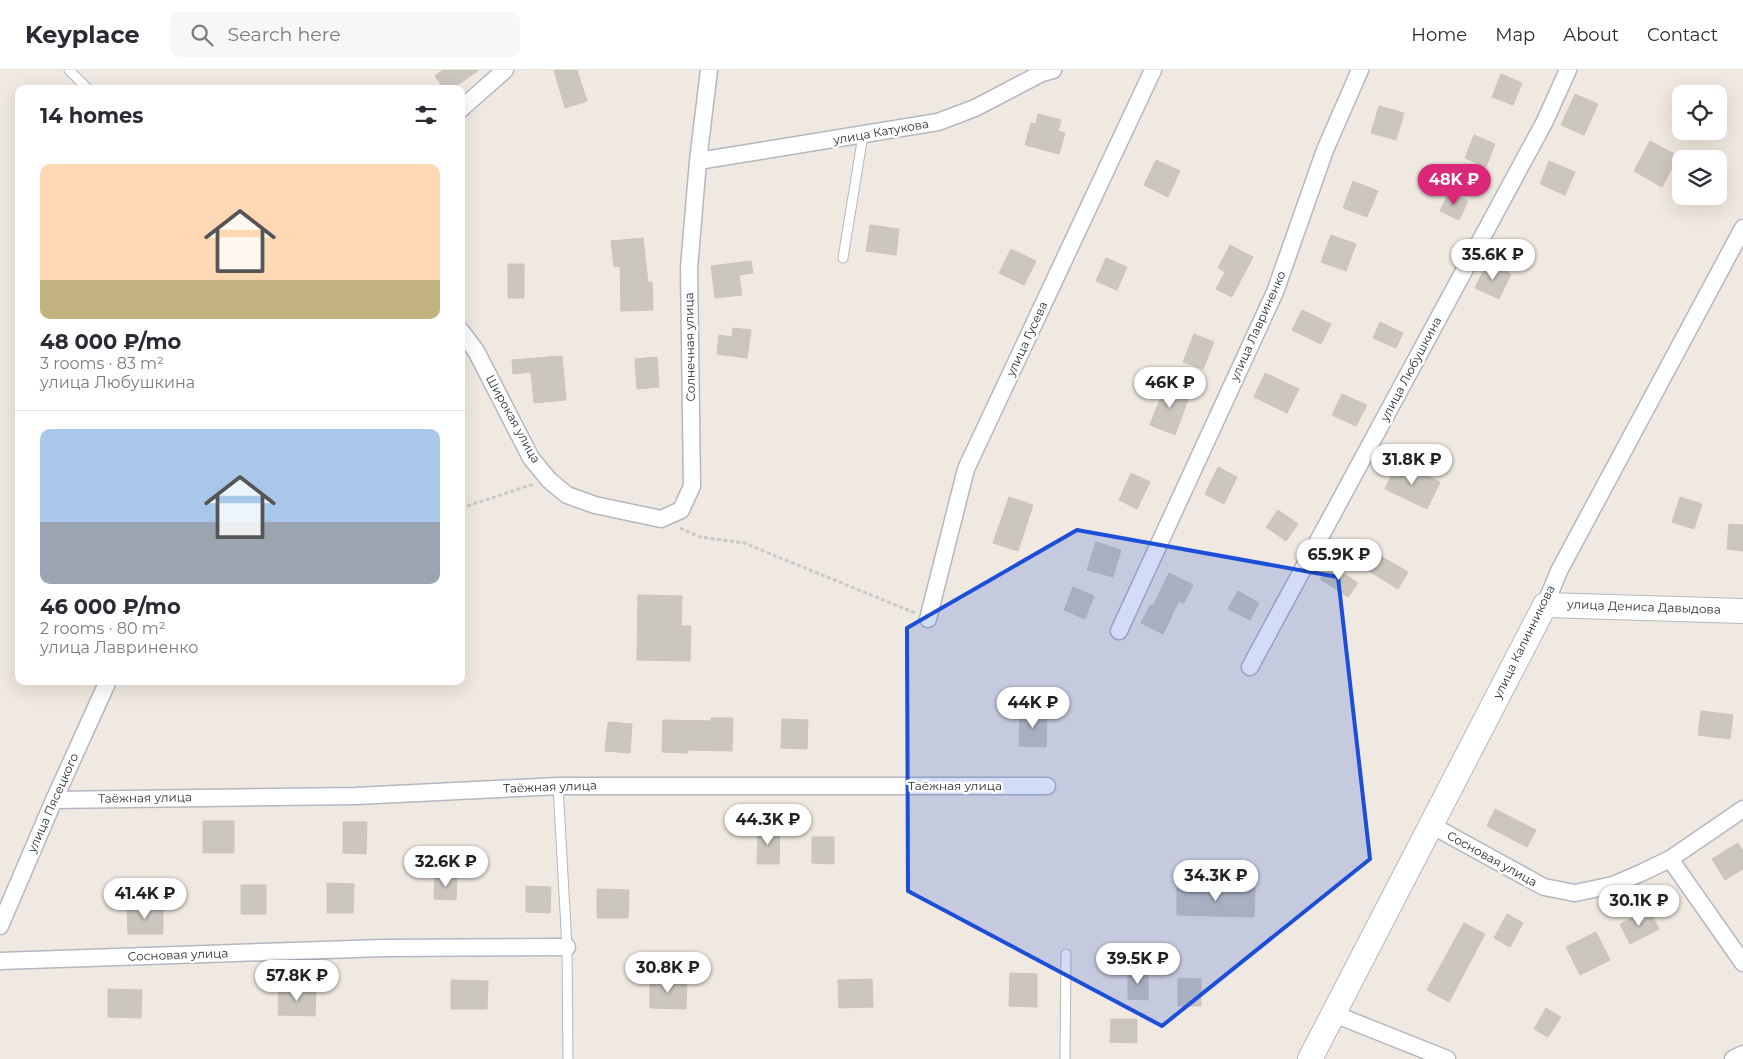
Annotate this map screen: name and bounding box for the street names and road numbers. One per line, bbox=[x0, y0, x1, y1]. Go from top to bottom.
street label: улица Катукова bbox=[831, 116, 930, 147]
street label: улица Лавриненко bbox=[1226, 268, 1289, 384]
street label: Солнечная улица bbox=[681, 292, 698, 402]
street label: улица Гусева bbox=[1002, 299, 1050, 380]
street label: улица Любушкина bbox=[1376, 314, 1444, 425]
street label: Широкая улица bbox=[483, 372, 544, 466]
street label: улица Калинникова bbox=[1489, 582, 1558, 702]
street label: улица Дениса Давыдова bbox=[1566, 596, 1721, 617]
street label: улица Пясецкого bbox=[23, 750, 81, 856]
street label: Таёжная улица bbox=[503, 777, 597, 796]
street label: Таёжная улица bbox=[908, 778, 1002, 793]
street label: Таёжная улица bbox=[98, 789, 192, 806]
street label: Сосновая улица bbox=[1445, 828, 1540, 890]
street label: Сосновая улица bbox=[127, 945, 229, 964]

